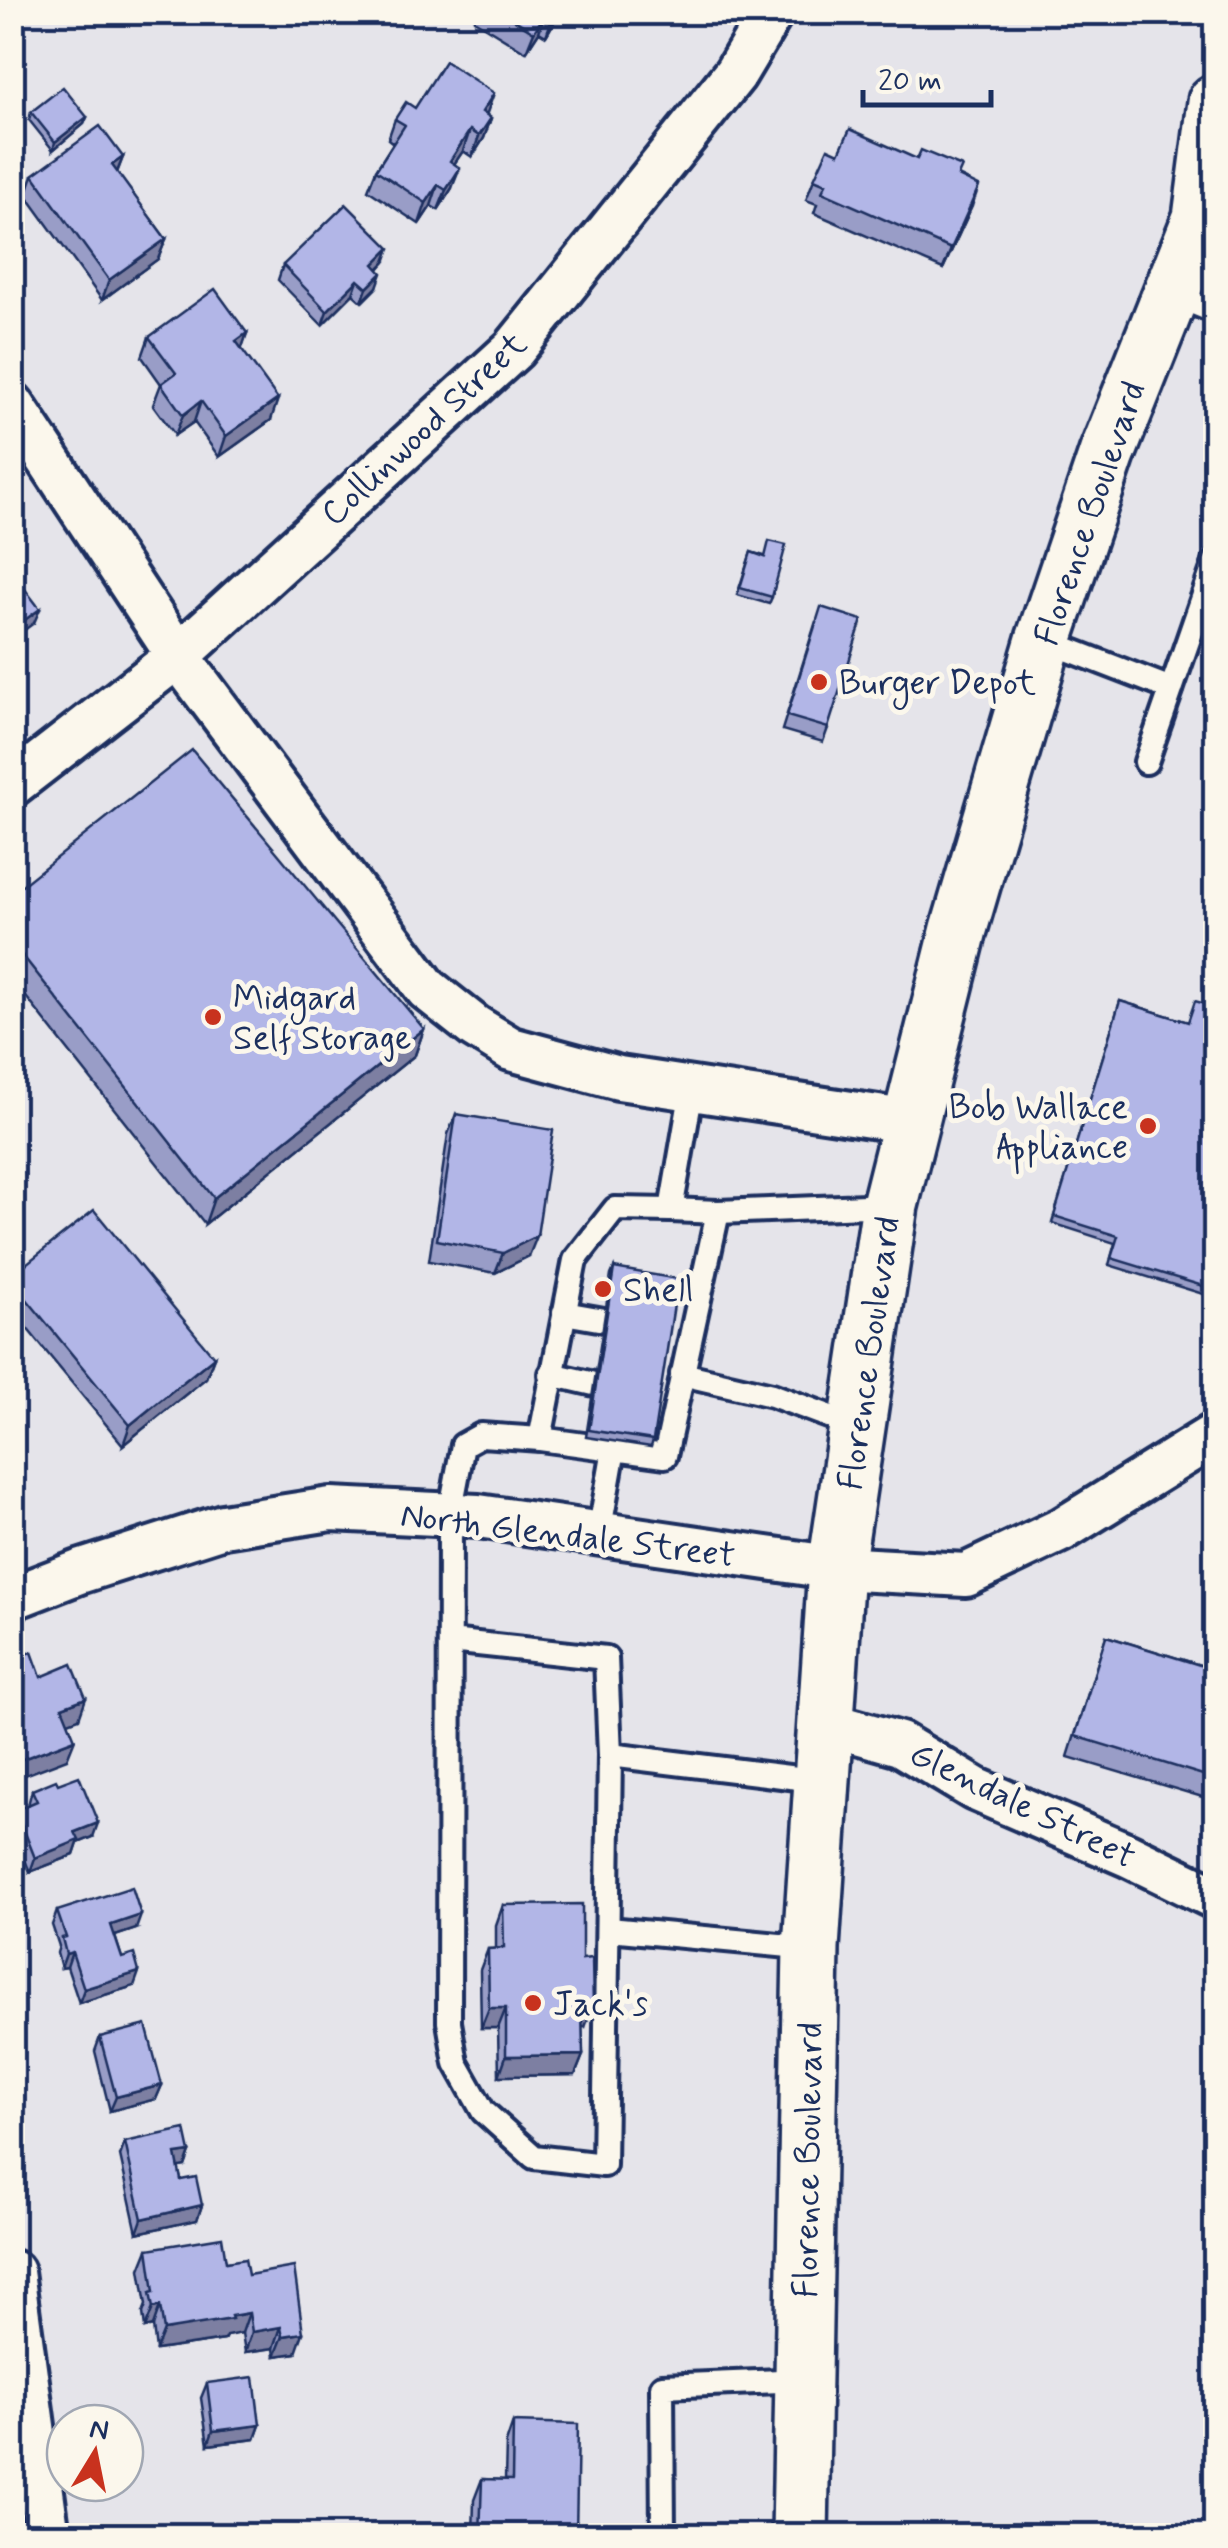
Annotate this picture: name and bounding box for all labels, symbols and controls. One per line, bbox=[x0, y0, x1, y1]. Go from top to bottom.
scale bar bbox=[863, 45, 990, 107]
text: 20 m bbox=[878, 62, 942, 101]
street label: Collinwood Street bbox=[312, 322, 537, 537]
street label: Florence Boulevard bbox=[1024, 376, 1158, 652]
place label: Burger Depot bbox=[839, 661, 1036, 710]
marker: Burger Depot bbox=[808, 671, 830, 693]
place label: Midgard Self Storage bbox=[233, 976, 412, 1062]
marker: Midgard Self Storage bbox=[202, 1006, 224, 1028]
place label: Bob Wallace Appliance bbox=[949, 1085, 1128, 1175]
marker: Bob Wallace Appliance bbox=[1137, 1115, 1159, 1137]
street label: Florence Boulevard bbox=[828, 1213, 912, 1493]
place label: Shell bbox=[623, 1268, 694, 1314]
marker: Shell bbox=[592, 1278, 614, 1300]
street label: North Glendale Street bbox=[398, 1493, 738, 1579]
street label: Glendale Street bbox=[902, 1731, 1143, 1880]
place label: Jack's bbox=[553, 1982, 648, 2028]
marker: Jack's bbox=[522, 1992, 544, 2014]
street label: Florence Boulevard bbox=[784, 2022, 834, 2298]
north arrow bbox=[45, 2403, 145, 2503]
text: N bbox=[87, 2411, 111, 2451]

